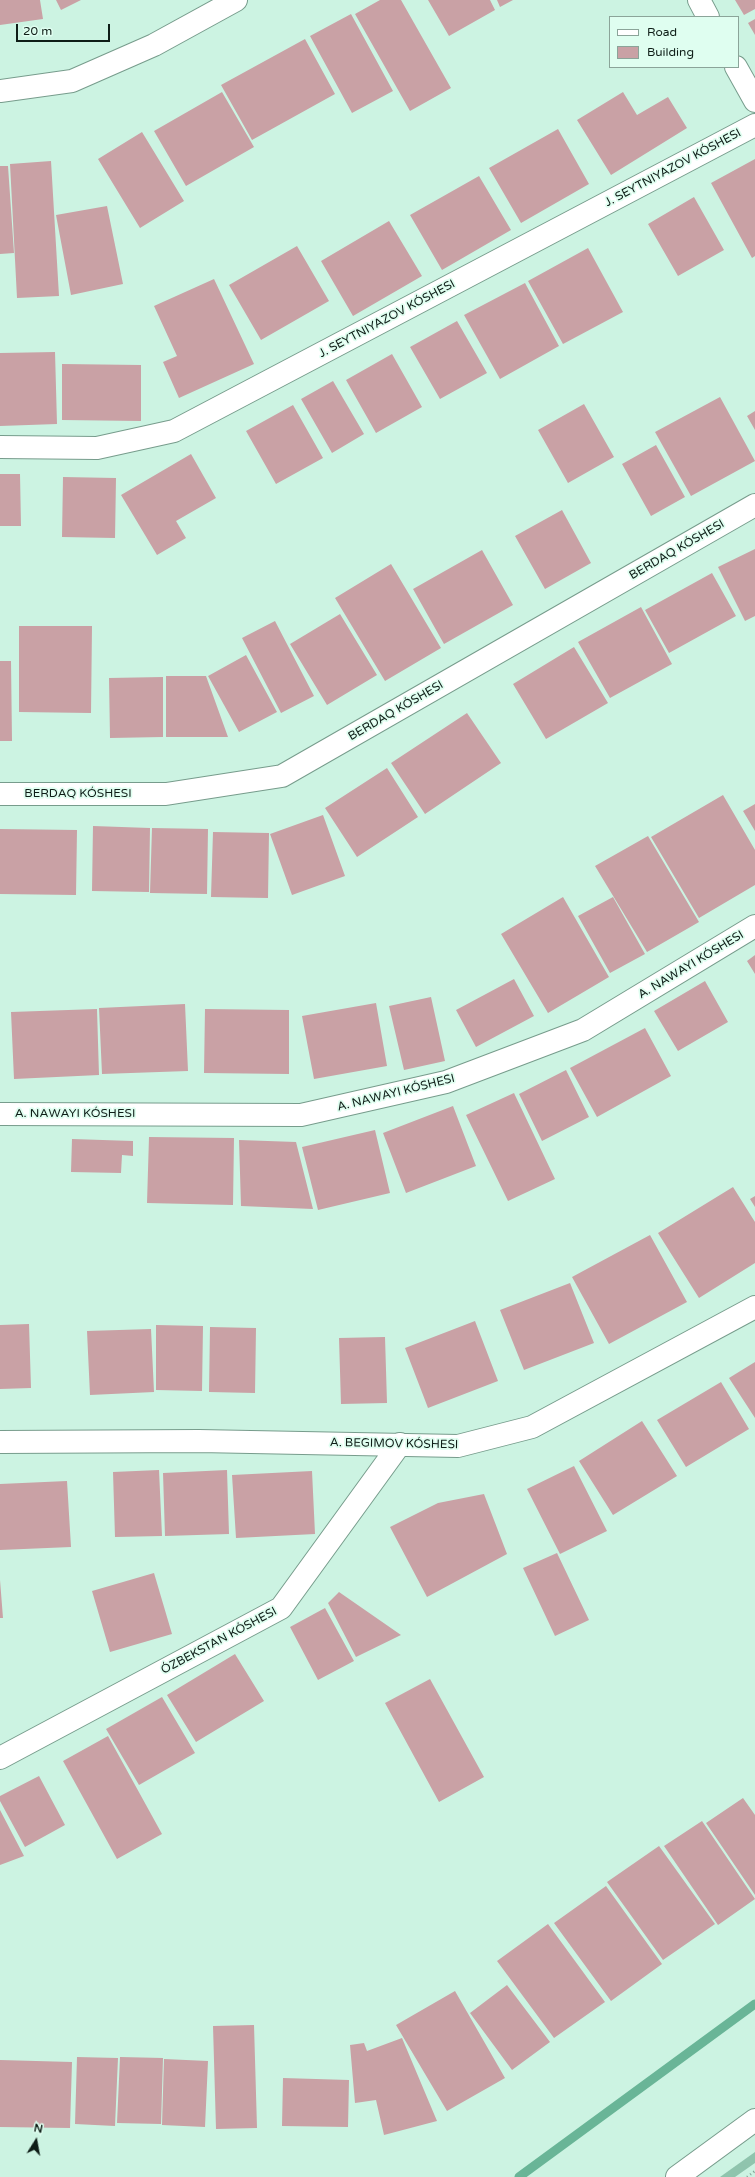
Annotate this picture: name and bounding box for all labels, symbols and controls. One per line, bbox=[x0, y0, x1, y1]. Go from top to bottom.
scale bar bbox=[18, 16, 112, 42]
legend bbox=[609, 16, 739, 68]
text: 20 m bbox=[23, 24, 52, 38]
text: Road bbox=[647, 25, 677, 39]
text: Building bbox=[647, 45, 694, 59]
street label: J. SEYTNIYAZOV KÓSHESI bbox=[602, 126, 744, 210]
street label: J. SEYTNIYAZOV KÓSHESI bbox=[316, 277, 458, 361]
street label: BERDAQ KÓSHESI bbox=[627, 517, 727, 583]
street label: BERDAQ KÓSHESI bbox=[346, 678, 446, 744]
street label: BERDAQ KÓSHESI bbox=[24, 787, 132, 801]
street label: A. NAWAYI KÓSHESI bbox=[636, 928, 746, 1002]
street label: A. NAWAYI KÓSHESI bbox=[336, 1071, 456, 1115]
street label: A. NAWAYI KÓSHESI bbox=[15, 1107, 135, 1121]
street label: A. BEGIMOV KÓSHESI bbox=[330, 1436, 458, 1452]
street label: ÓZBEKSTAN KÓSHESI bbox=[159, 1604, 279, 1678]
north arrow bbox=[16, 2121, 56, 2161]
text: N bbox=[33, 2122, 44, 2136]

